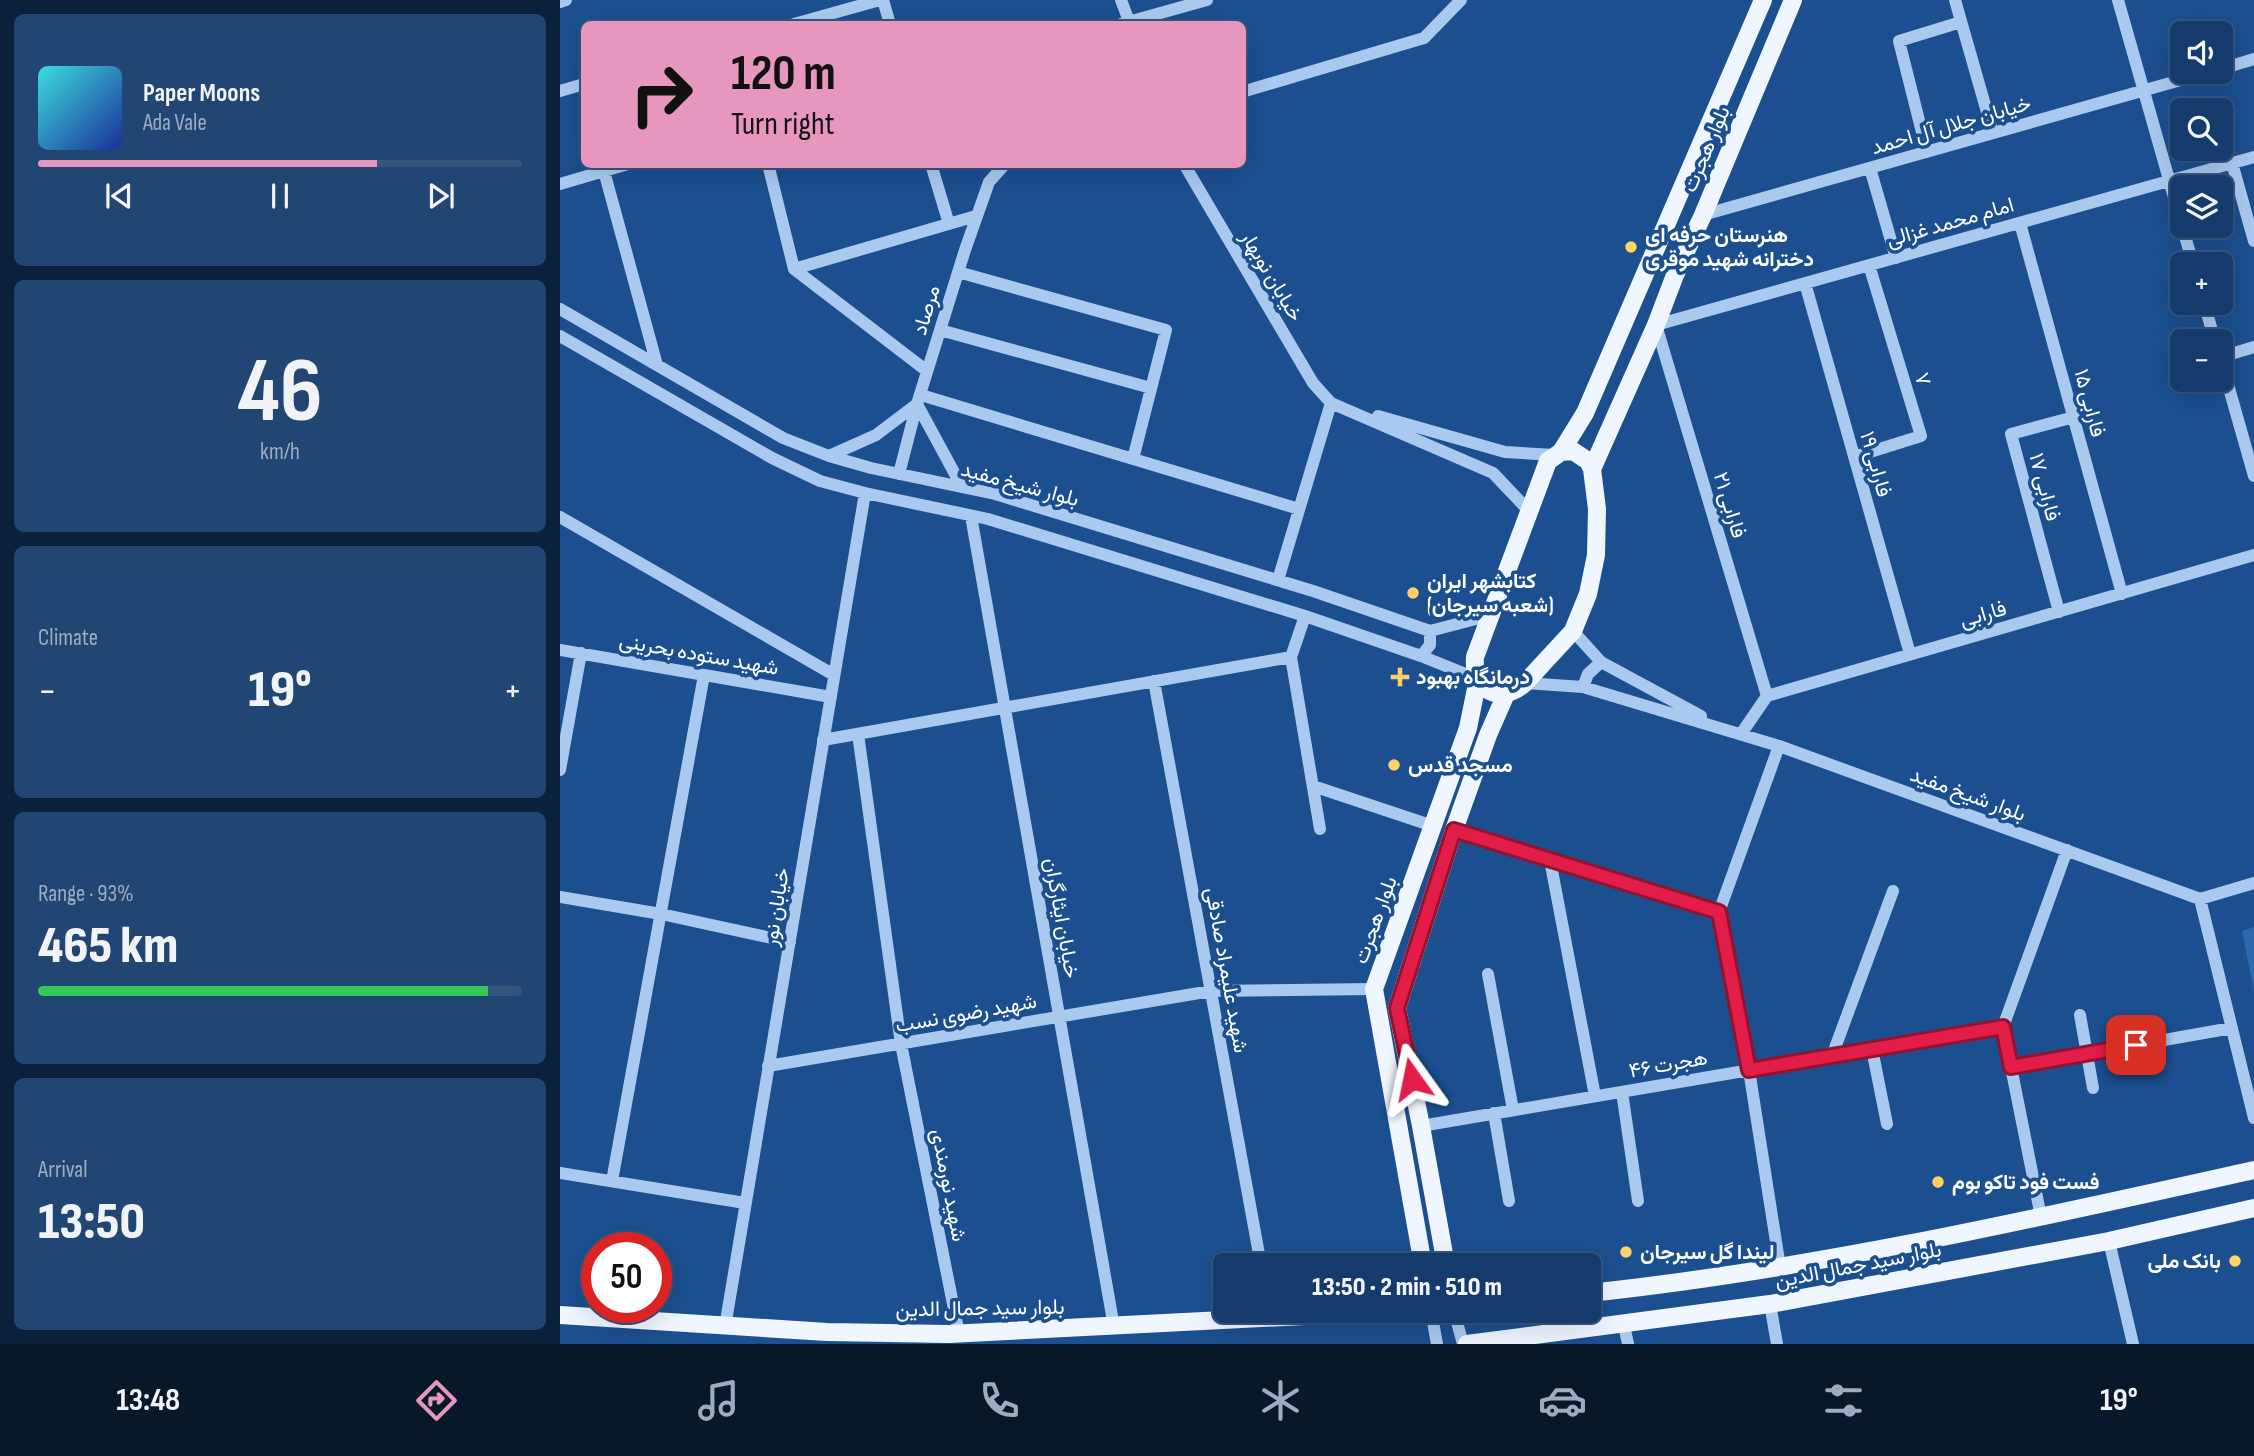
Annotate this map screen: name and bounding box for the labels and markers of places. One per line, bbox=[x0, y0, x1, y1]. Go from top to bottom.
place label: هنرستان حرفه ای دخترانه شهید موقری bbox=[1645, 223, 1814, 272]
marker: هنرستان حرفه ای دخترانه شهید موقری bbox=[1623, 239, 1639, 255]
place label: کتابشهر ایران (شعبه سیرجان) bbox=[1427, 569, 1554, 618]
marker: کتابشهر ایران (شعبه سیرجان) bbox=[1405, 585, 1421, 601]
place label: درمانگاه بهبود bbox=[1416, 665, 1530, 690]
marker: درمانگاه بهبود bbox=[1390, 667, 1410, 687]
place label: مسجد قدس bbox=[1408, 753, 1513, 778]
marker: مسجد قدس bbox=[1386, 757, 1402, 773]
pin bbox=[2106, 1015, 2166, 1075]
place label: فست فود تاکو بوم bbox=[1952, 1170, 2100, 1196]
marker: فست فود تاکو بوم bbox=[1930, 1174, 1946, 1190]
place label: لیندا گل سیرجان bbox=[1640, 1240, 1775, 1265]
marker: لیندا گل سیرجان bbox=[1618, 1244, 1634, 1260]
place label: بانک ملی bbox=[2147, 1249, 2221, 1274]
marker: بانک ملی bbox=[2227, 1253, 2243, 1269]

